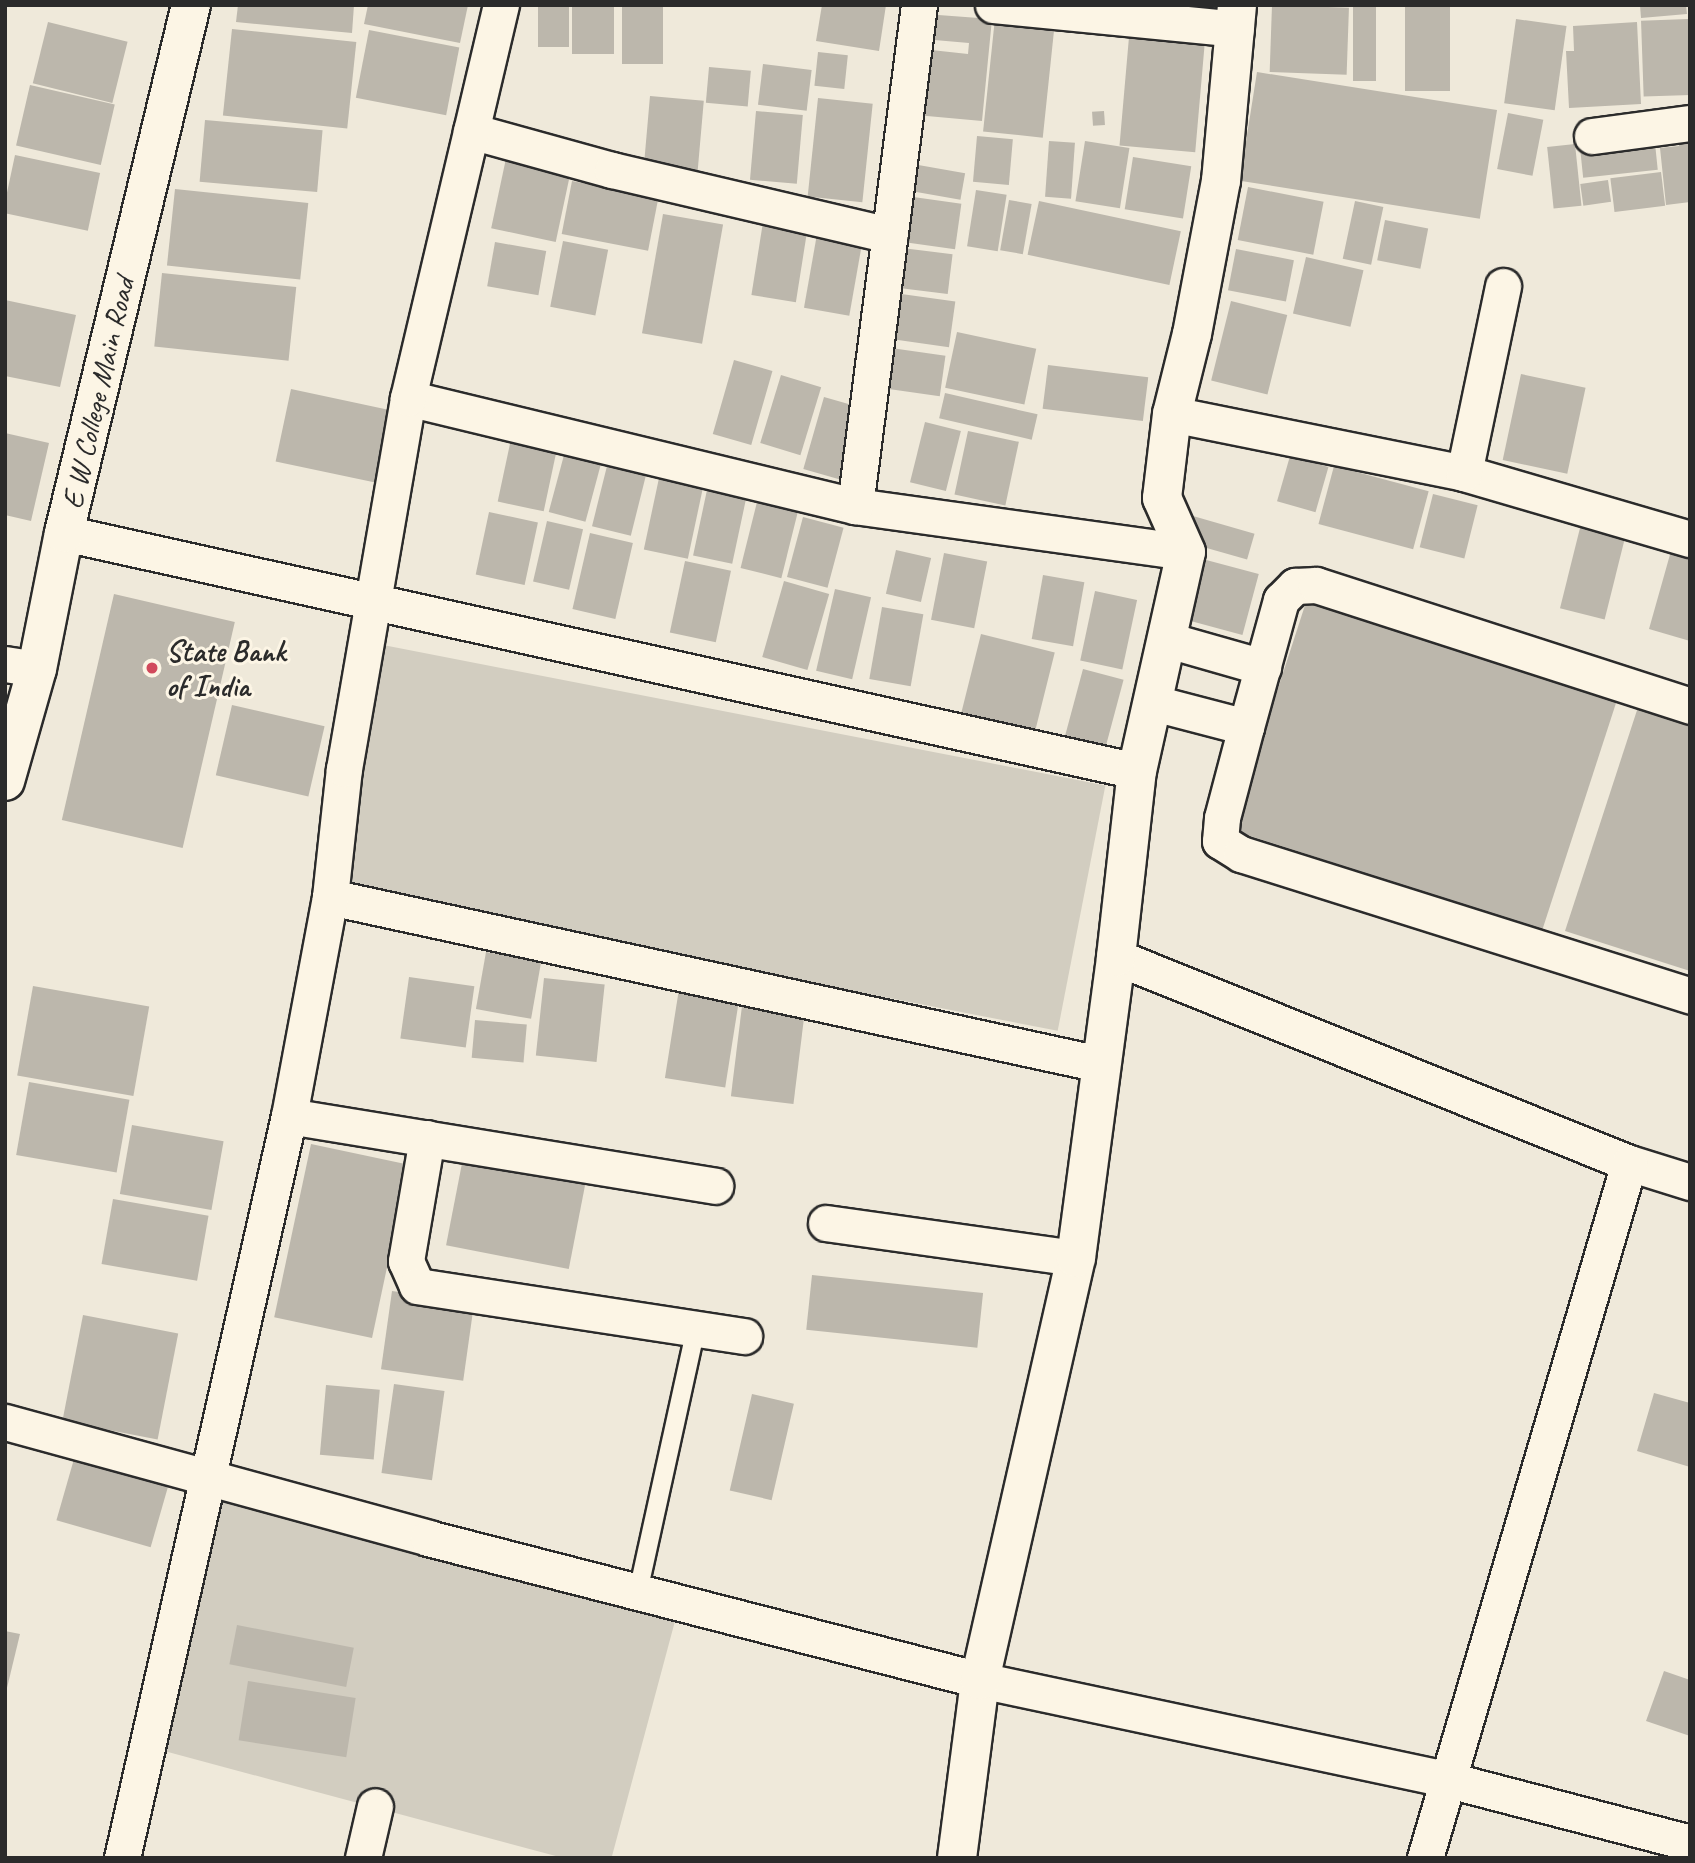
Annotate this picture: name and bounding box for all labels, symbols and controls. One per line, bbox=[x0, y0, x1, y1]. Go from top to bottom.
street label: E W College Main Road bbox=[54, 274, 142, 512]
place label: State Bank of India bbox=[166, 633, 286, 704]
marker: State Bank of India bbox=[144, 660, 160, 676]

